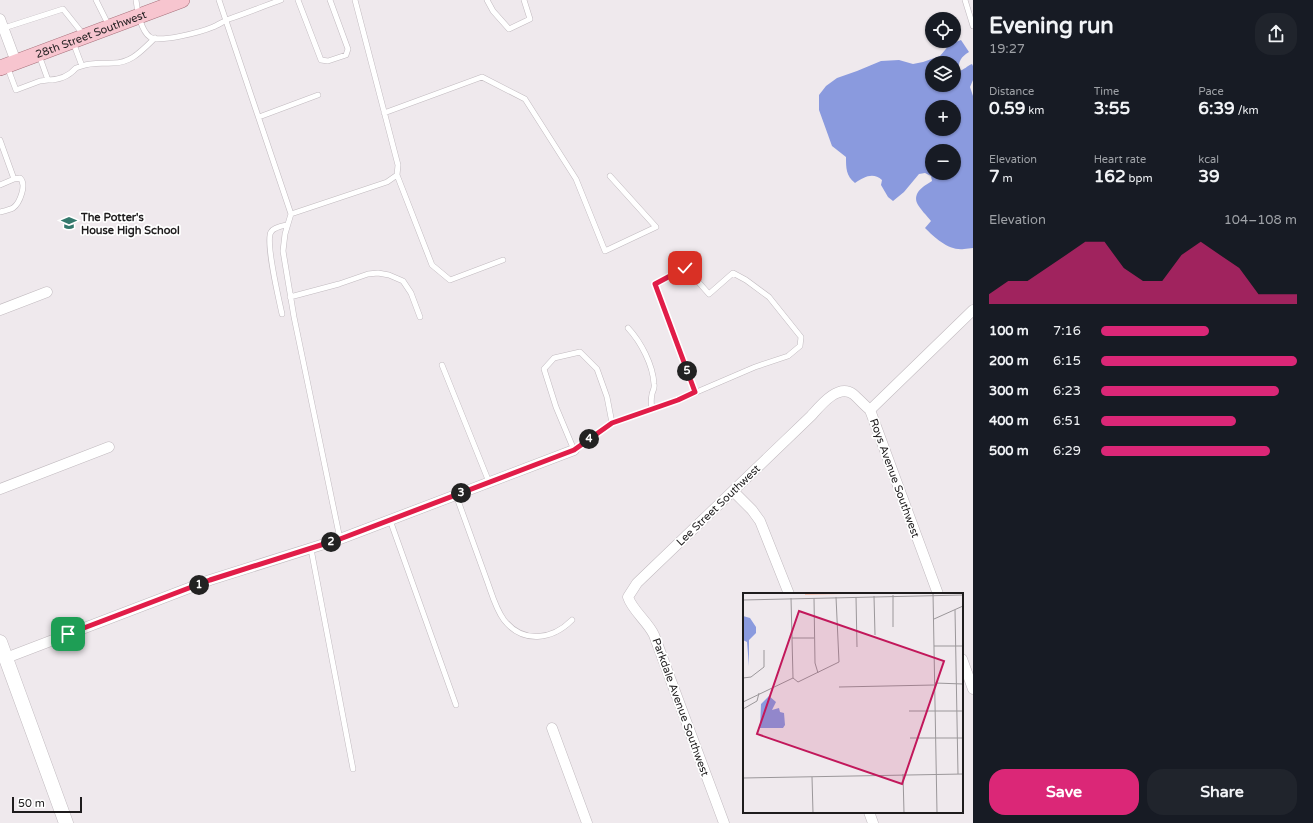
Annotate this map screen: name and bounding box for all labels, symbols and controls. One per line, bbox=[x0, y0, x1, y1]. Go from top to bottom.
street label: 28th Street Southwest bbox=[34, 8, 148, 61]
map controls bbox=[925, 12, 961, 180]
button: locate bbox=[925, 12, 961, 48]
text: Evening run bbox=[989, 13, 1114, 39]
button: share bbox=[1255, 13, 1297, 55]
text: 19:27 bbox=[989, 41, 1025, 57]
button: layers bbox=[925, 56, 961, 92]
text: Distance bbox=[989, 85, 1034, 98]
text: Time bbox=[1094, 85, 1119, 98]
text: Pace bbox=[1198, 85, 1224, 98]
text: 0.59 bbox=[989, 98, 1025, 119]
text: 3:55 bbox=[1094, 98, 1130, 119]
text: 6:39 bbox=[1198, 98, 1235, 119]
button: + bbox=[925, 100, 961, 136]
text: km bbox=[1025, 104, 1044, 117]
text: /km bbox=[1235, 104, 1259, 117]
button: − bbox=[925, 144, 961, 180]
text: Elevation bbox=[989, 153, 1037, 166]
text: Heart rate bbox=[1094, 153, 1146, 166]
text: kcal bbox=[1198, 153, 1219, 166]
text: 7 bbox=[989, 166, 1000, 187]
text: 162 bbox=[1094, 166, 1126, 187]
text: 39 bbox=[1198, 166, 1220, 187]
text: m bbox=[1000, 172, 1013, 185]
text: bpm bbox=[1126, 172, 1153, 185]
place label: The Potter's House High School bbox=[80, 211, 180, 238]
text: Elevation bbox=[989, 212, 1046, 228]
text: 104–108 m bbox=[1224, 212, 1297, 228]
school or university icon: The Potter's House High School bbox=[60, 214, 78, 232]
pin bbox=[668, 251, 702, 285]
icon: check bbox=[674, 257, 696, 279]
text: 100 m bbox=[989, 323, 1029, 339]
text: 7:16 bbox=[1053, 323, 1081, 339]
text: 200 m bbox=[989, 353, 1029, 369]
text: 6:15 bbox=[1053, 353, 1081, 369]
pin: 5 bbox=[677, 361, 697, 381]
text: 5 bbox=[684, 364, 690, 377]
text: 300 m bbox=[989, 383, 1029, 399]
text: 6:23 bbox=[1053, 383, 1081, 399]
text: 400 m bbox=[989, 413, 1029, 429]
text: 6:51 bbox=[1053, 413, 1081, 429]
street label: Roys Avenue Southwest bbox=[867, 417, 922, 540]
pin: 4 bbox=[579, 429, 599, 449]
text: 4 bbox=[586, 432, 592, 445]
text: 500 m bbox=[989, 443, 1029, 459]
text: 6:29 bbox=[1053, 443, 1081, 459]
street label: Lee Street Southwest bbox=[674, 462, 763, 549]
pin: 3 bbox=[451, 483, 471, 503]
text: 3 bbox=[458, 486, 464, 499]
pin: 2 bbox=[321, 532, 341, 552]
text: 2 bbox=[328, 535, 334, 548]
pin: 1 bbox=[189, 575, 209, 595]
text: 1 bbox=[196, 578, 202, 591]
inset map bbox=[743, 593, 963, 813]
pin bbox=[51, 617, 85, 651]
icon: arrive bbox=[57, 623, 79, 645]
street label: Parkdale Avenue Southwest bbox=[649, 636, 712, 778]
button: Save bbox=[989, 769, 1139, 815]
button: Share bbox=[1147, 769, 1297, 815]
scale bar bbox=[12, 795, 82, 814]
text: 50 m bbox=[18, 797, 45, 810]

